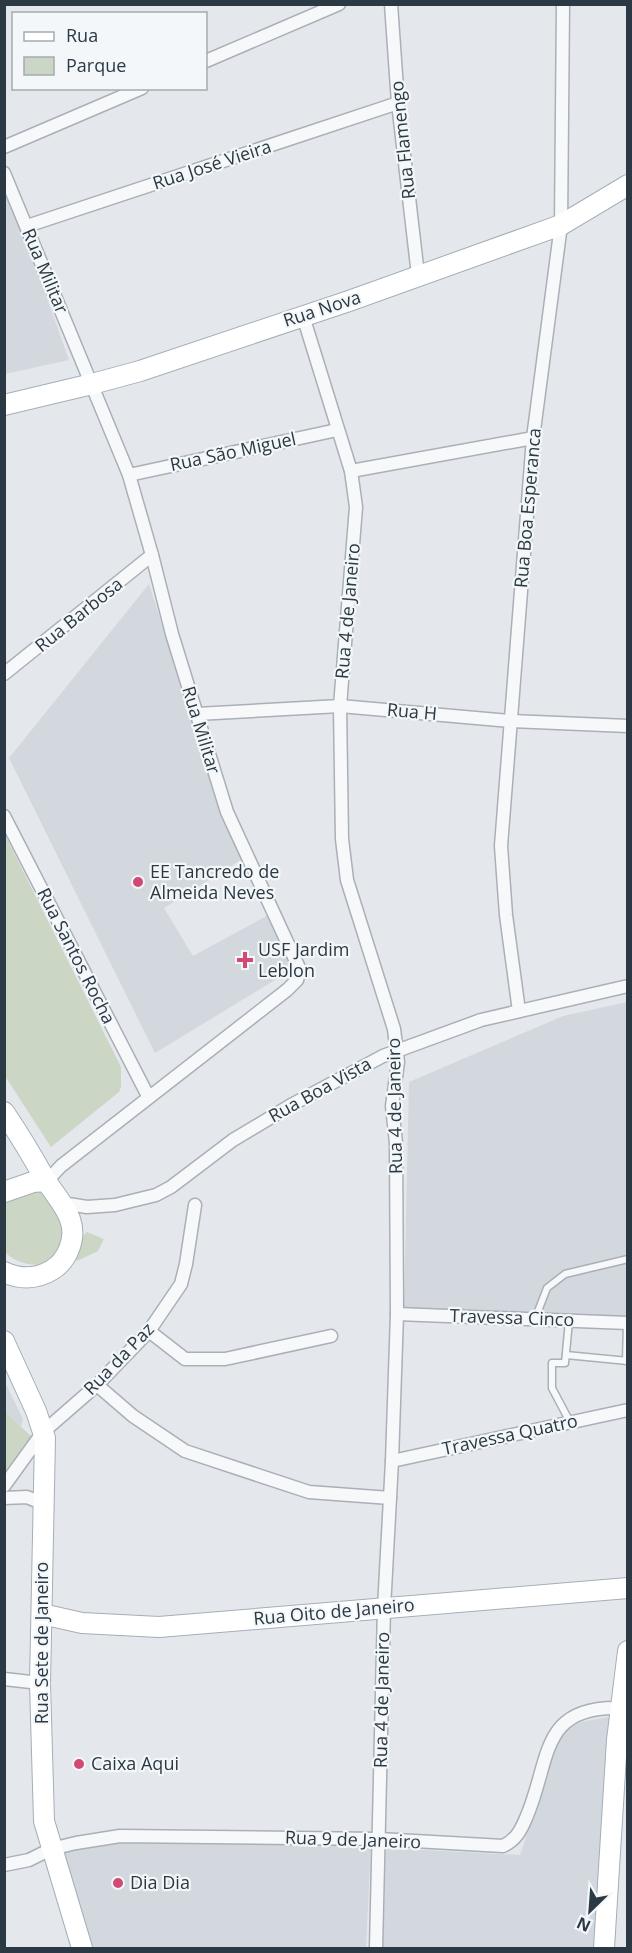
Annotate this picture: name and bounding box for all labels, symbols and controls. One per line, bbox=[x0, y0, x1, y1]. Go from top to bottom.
legend bbox=[12, 12, 207, 90]
text: Rua bbox=[66, 23, 98, 47]
text: Parque bbox=[66, 53, 126, 77]
street label: Rua Flamengo bbox=[384, 80, 420, 201]
street label: Rua José Vieira bbox=[149, 134, 274, 194]
street label: Rua Militar bbox=[17, 224, 75, 318]
street label: Rua Nova bbox=[280, 284, 364, 332]
street label: Rua São Miguel bbox=[167, 426, 298, 476]
street label: Rua Boa Esperanca bbox=[508, 427, 546, 589]
street label: Rua 4 de Janeiro bbox=[329, 542, 365, 680]
street label: Rua Barbosa bbox=[30, 571, 127, 657]
street label: Rua Militar bbox=[177, 683, 227, 777]
street label: Rua H bbox=[386, 697, 438, 725]
place label: EE Tancredo de Almeida Neves bbox=[150, 859, 279, 904]
marker: EE Tancredo de Almeida Neves bbox=[131, 875, 145, 889]
street label: Rua Santos Rocha bbox=[32, 883, 122, 1028]
place label: USF Jardim Leblon bbox=[258, 937, 349, 982]
marker: USF Jardim Leblon bbox=[236, 951, 254, 969]
street label: Rua 4 de Janeiro bbox=[381, 1038, 407, 1174]
street label: Rua Boa Vista bbox=[264, 1051, 375, 1127]
street label: Travessa Cinco bbox=[449, 1303, 575, 1331]
street label: Rua da Paz bbox=[78, 1317, 159, 1400]
street label: Travessa Quatro bbox=[440, 1408, 580, 1460]
street label: Rua Sete de Janeiro bbox=[29, 1562, 53, 1724]
street label: Rua Oito de Janeiro bbox=[252, 1592, 416, 1630]
street label: Rua 4 de Janeiro bbox=[368, 1632, 394, 1768]
place label: Caixa Aqui bbox=[91, 1751, 179, 1775]
marker: Caixa Aqui bbox=[72, 1757, 86, 1771]
street label: Rua 9 de Janeiro bbox=[285, 1825, 422, 1853]
place label: Dia Dia bbox=[130, 1870, 190, 1894]
marker: Dia Dia bbox=[111, 1876, 125, 1890]
north arrow bbox=[560, 1881, 620, 1941]
text: N bbox=[573, 1912, 594, 1937]

